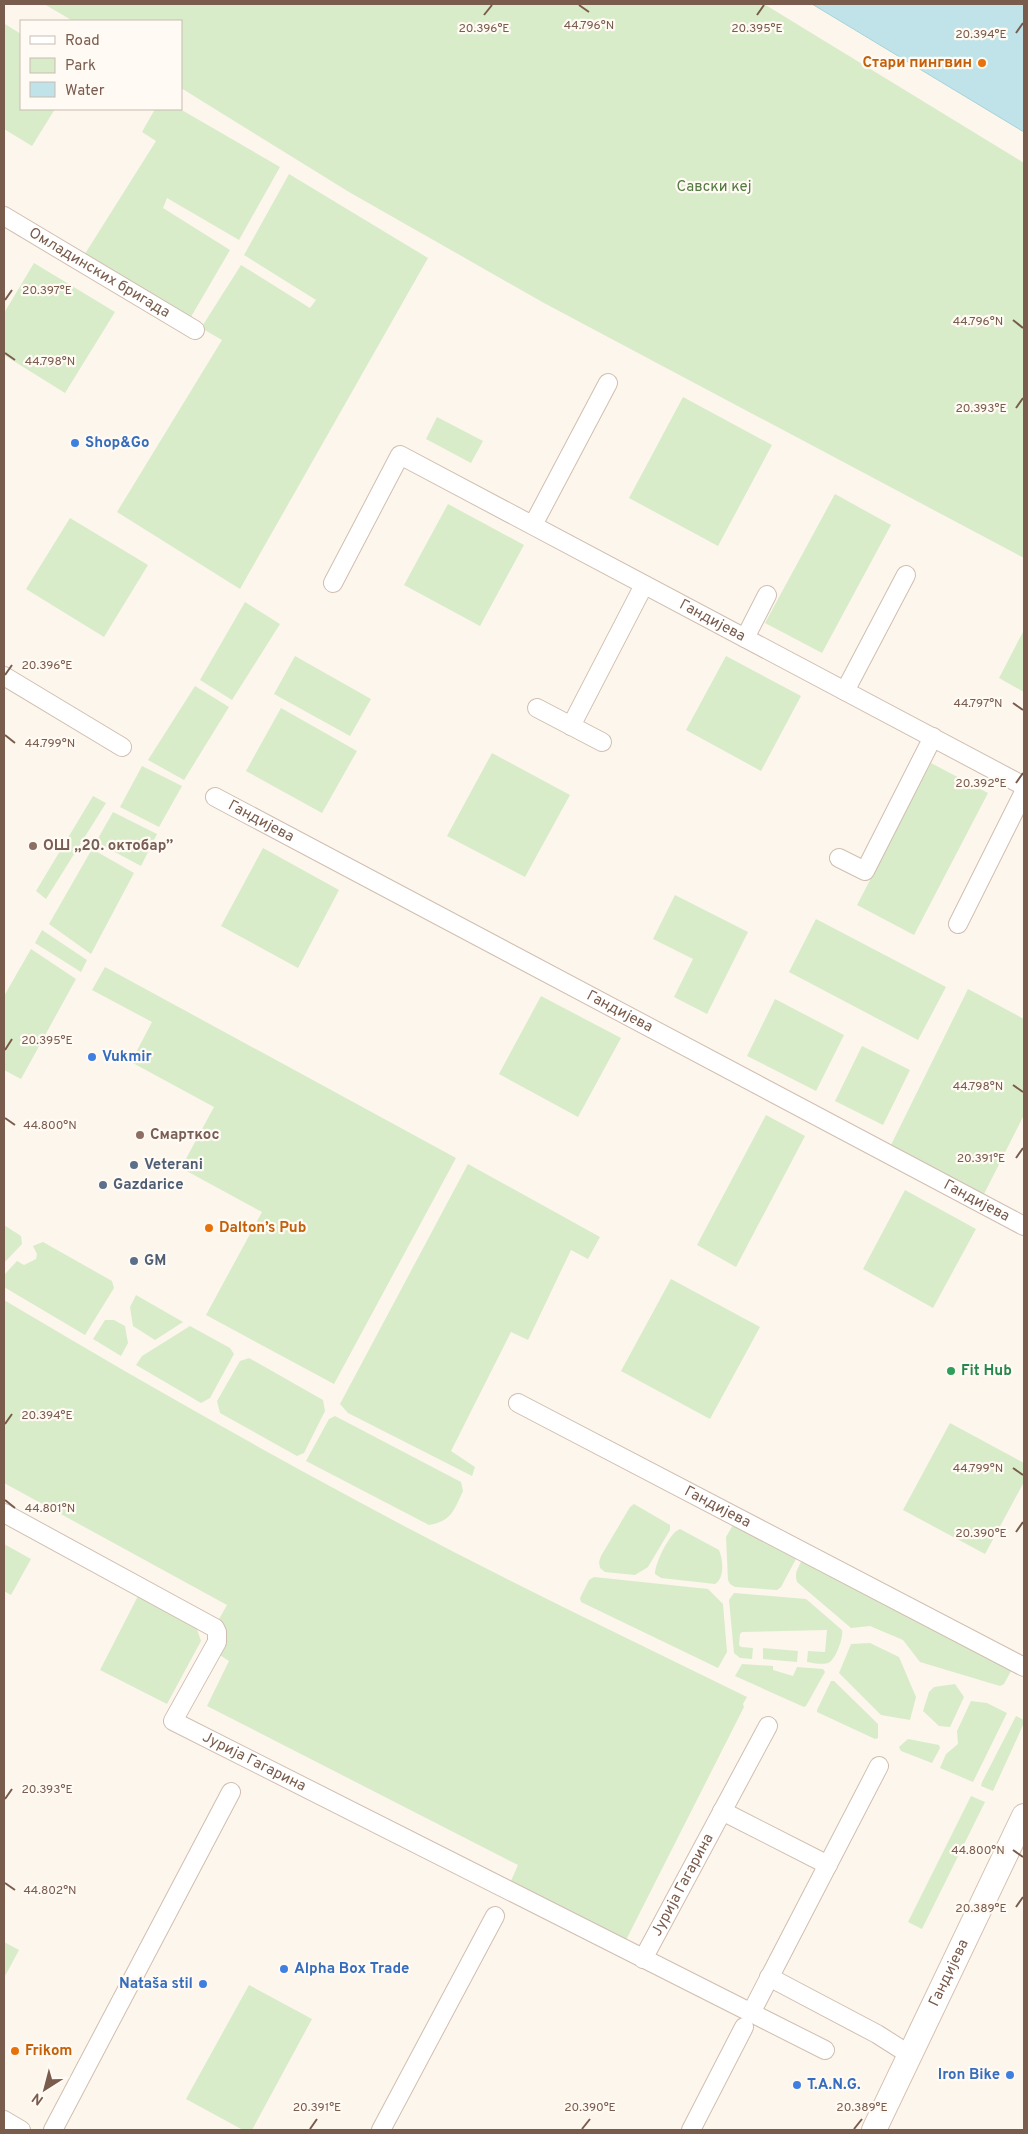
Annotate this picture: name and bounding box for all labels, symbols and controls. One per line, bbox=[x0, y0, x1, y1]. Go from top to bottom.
text: 44.796°N bbox=[564, 18, 614, 34]
legend bbox=[20, 20, 182, 110]
text: 20.396°E bbox=[458, 21, 510, 37]
text: 20.395°E bbox=[731, 21, 783, 37]
text: 20.394°E bbox=[955, 27, 1007, 43]
text: Road bbox=[65, 32, 100, 51]
place label: Стари пингвин bbox=[862, 54, 972, 73]
text: Park bbox=[65, 57, 96, 76]
marker: Стари пингвин bbox=[976, 57, 988, 69]
text: Water bbox=[65, 82, 105, 101]
park label: Савски кеј bbox=[677, 178, 751, 197]
street label: Омладинских бригада bbox=[25, 223, 173, 322]
text: 20.397°E bbox=[22, 283, 72, 299]
text: 44.796°N bbox=[953, 314, 1003, 330]
text: 44.798°N bbox=[25, 354, 75, 370]
text: 20.393°E bbox=[955, 401, 1007, 417]
place label: Shop&Go bbox=[85, 434, 150, 453]
marker: Shop&Go bbox=[69, 437, 81, 449]
street label: Гандијева bbox=[676, 595, 749, 646]
text: 20.396°E bbox=[21, 658, 73, 674]
text: 44.797°N bbox=[953, 696, 1003, 712]
text: 44.799°N bbox=[25, 736, 75, 752]
text: 20.392°E bbox=[955, 776, 1007, 792]
street label: Гандијева bbox=[225, 796, 297, 847]
place label: ОШ „20. октобар” bbox=[43, 837, 173, 856]
marker: ОШ „20. октобар” bbox=[27, 840, 39, 852]
street label: Гандијева bbox=[583, 986, 656, 1037]
text: 20.395°E bbox=[21, 1033, 73, 1049]
place label: Vukmir bbox=[102, 1048, 153, 1067]
marker: Vukmir bbox=[86, 1051, 98, 1063]
text: 44.798°N bbox=[953, 1079, 1003, 1095]
text: 44.800°N bbox=[23, 1118, 77, 1134]
place label: Смарткос bbox=[150, 1126, 220, 1145]
marker: Смарткос bbox=[134, 1129, 146, 1141]
text: 20.391°E bbox=[957, 1151, 1005, 1167]
place label: Veterani bbox=[144, 1156, 203, 1175]
marker: Veterani bbox=[128, 1159, 140, 1171]
place label: Gazdarice bbox=[113, 1176, 184, 1195]
street label: Гандијева bbox=[940, 1176, 1013, 1226]
marker: Gazdarice bbox=[97, 1179, 109, 1191]
place label: Dalton’s Pub bbox=[219, 1219, 306, 1238]
marker: Dalton’s Pub bbox=[203, 1222, 215, 1234]
place label: GM bbox=[144, 1252, 166, 1271]
marker: GM bbox=[128, 1255, 140, 1267]
place label: Fit Hub bbox=[961, 1362, 1012, 1381]
marker: Fit Hub bbox=[945, 1365, 957, 1377]
text: 20.394°E bbox=[21, 1408, 73, 1424]
text: 44.799°N bbox=[953, 1461, 1003, 1477]
street label: Гандијева bbox=[681, 1482, 754, 1532]
text: 44.801°N bbox=[25, 1501, 75, 1517]
text: 20.390°E bbox=[955, 1526, 1007, 1542]
street label: Јурија Гагарина bbox=[199, 1728, 309, 1796]
text: 20.393°E bbox=[21, 1782, 73, 1798]
street label: Јурија Гагарина bbox=[647, 1830, 718, 1940]
text: 44.800°N bbox=[951, 1843, 1005, 1859]
text: 44.802°N bbox=[23, 1883, 77, 1899]
text: 20.389°E bbox=[955, 1901, 1007, 1917]
street label: Гандијева bbox=[925, 1936, 973, 2010]
place label: Alpha Box Trade bbox=[294, 1960, 409, 1979]
marker: Alpha Box Trade bbox=[278, 1963, 290, 1975]
place label: Nataša stil bbox=[119, 1975, 193, 1994]
marker: Nataša stil bbox=[197, 1978, 209, 1990]
place label: Frikom bbox=[25, 2042, 72, 2061]
marker: Frikom bbox=[9, 2045, 21, 2057]
north arrow bbox=[20, 2064, 70, 2114]
place label: Iron Bike bbox=[938, 2066, 1000, 2085]
marker: Iron Bike bbox=[1004, 2069, 1016, 2081]
place label: T.A.N.G. bbox=[807, 2076, 861, 2095]
marker: T.A.N.G. bbox=[791, 2079, 803, 2091]
text: N bbox=[29, 2088, 47, 2108]
text: 20.391°E bbox=[293, 2100, 341, 2116]
text: 20.390°E bbox=[564, 2100, 616, 2116]
text: 20.389°E bbox=[836, 2100, 888, 2116]

